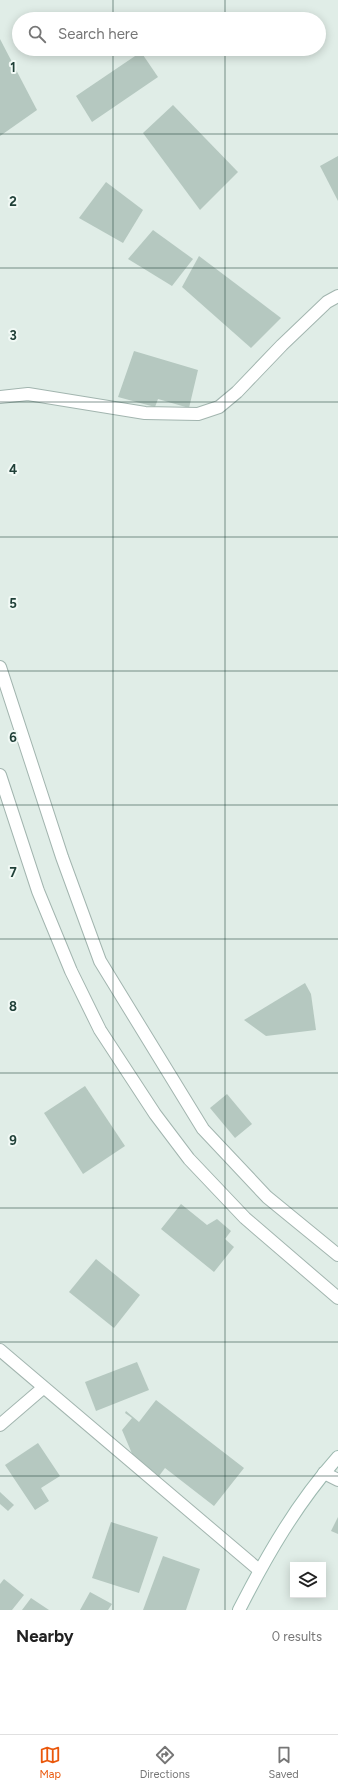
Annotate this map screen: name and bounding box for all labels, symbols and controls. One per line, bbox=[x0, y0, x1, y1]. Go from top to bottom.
search box bbox=[12, 12, 326, 56]
icon: search bbox=[26, 23, 48, 45]
text: Search here bbox=[58, 25, 138, 43]
text: 1 bbox=[10, 60, 16, 75]
text: 2 bbox=[9, 194, 17, 209]
text: 3 bbox=[9, 328, 17, 343]
text: 4 bbox=[9, 462, 17, 477]
text: 5 bbox=[9, 596, 17, 611]
text: 6 bbox=[9, 730, 17, 745]
text: 7 bbox=[9, 865, 17, 880]
text: 8 bbox=[9, 999, 17, 1014]
text: 9 bbox=[9, 1133, 17, 1148]
map controls bbox=[290, 1562, 326, 1598]
button: layers bbox=[290, 1562, 326, 1598]
text: Nearby bbox=[16, 1626, 74, 1646]
text: 0 results bbox=[272, 1629, 322, 1644]
tab: Map bbox=[39, 1744, 61, 1781]
tab: Directions bbox=[140, 1744, 190, 1781]
tab: Saved bbox=[268, 1744, 299, 1781]

